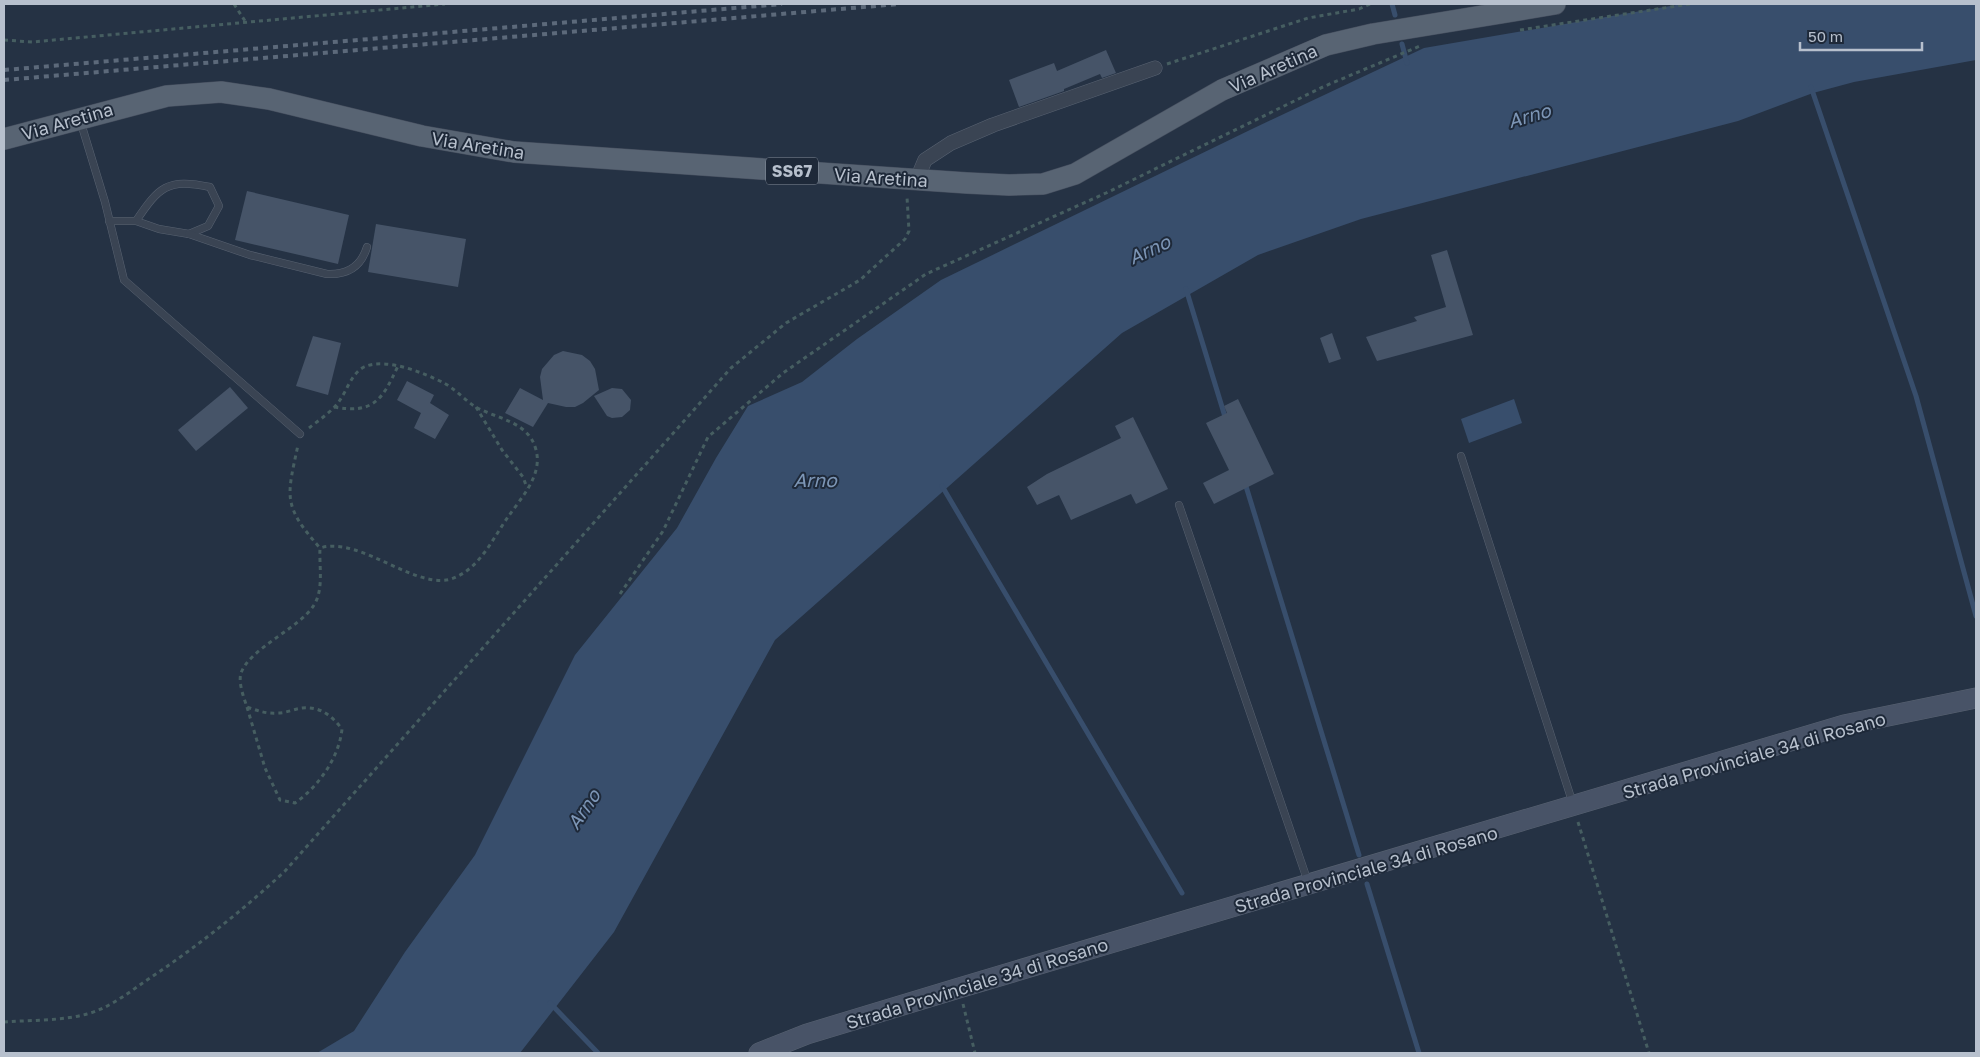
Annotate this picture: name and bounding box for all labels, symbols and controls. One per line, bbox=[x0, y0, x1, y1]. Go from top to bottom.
scale bar bbox=[1800, 20, 1922, 52]
text: 50 m bbox=[1808, 27, 1843, 45]
street label: Via Aretina bbox=[1226, 39, 1320, 97]
street label: Via Aretina bbox=[19, 97, 115, 145]
water label: Arno bbox=[1505, 98, 1554, 132]
street label: Via Aretina bbox=[430, 127, 526, 163]
road number: SS67 bbox=[766, 158, 818, 185]
street label: Via Aretina bbox=[833, 163, 929, 191]
water label: Arno bbox=[1125, 229, 1175, 269]
water label: Arno bbox=[793, 468, 838, 491]
street label: Strada Provinciale 34 di Rosano bbox=[1620, 707, 1888, 803]
water label: Arno bbox=[561, 783, 606, 833]
street label: Strada Provinciale 34 di Rosano bbox=[1232, 821, 1500, 917]
street label: Strada Provinciale 34 di Rosano bbox=[844, 933, 1110, 1033]

